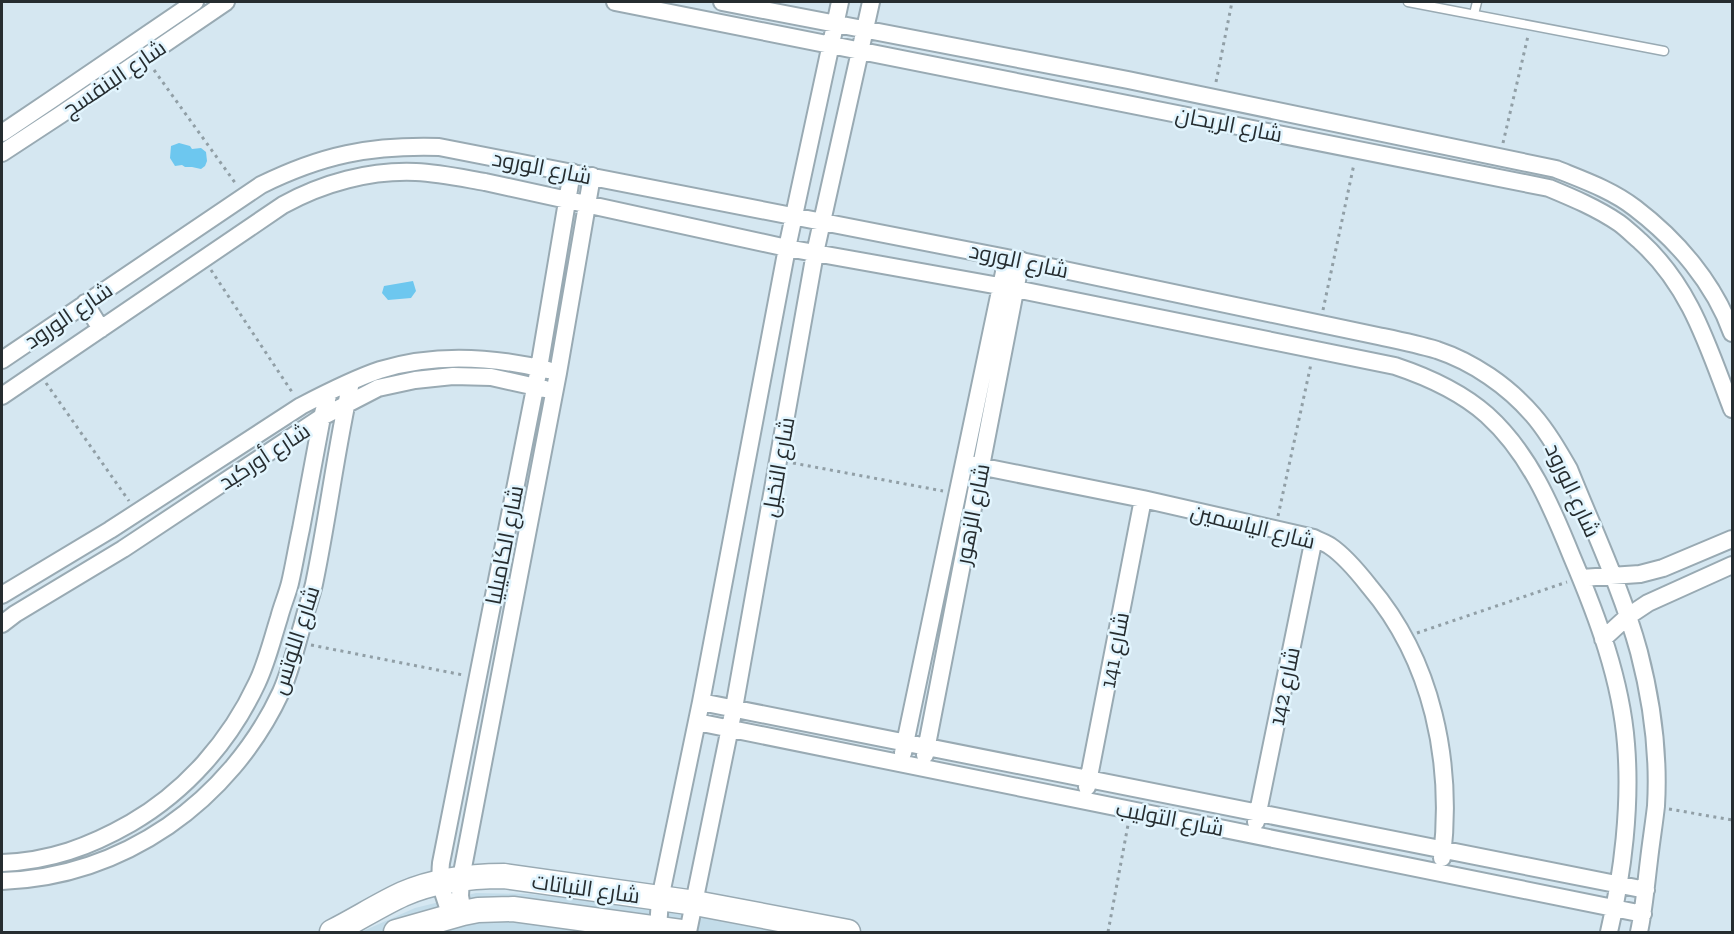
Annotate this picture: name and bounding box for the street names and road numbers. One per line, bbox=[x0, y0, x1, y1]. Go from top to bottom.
street label: شارع البنفسج bbox=[57, 34, 172, 124]
street label: شارع الريحان bbox=[1173, 101, 1285, 149]
street label: شارع الورود bbox=[490, 145, 594, 191]
street label: شارع الورود bbox=[967, 237, 1071, 285]
street label: شارع الورود bbox=[19, 276, 118, 356]
street label: شارع النخيل bbox=[756, 415, 802, 519]
street label: شارع أوركيد bbox=[214, 417, 315, 497]
street label: شارع الورود bbox=[1538, 439, 1606, 542]
street label: شارع الزهور bbox=[949, 461, 996, 569]
street label: شارع الكاميليا bbox=[480, 483, 530, 607]
street label: شارع الياسمين bbox=[1188, 498, 1318, 556]
street label: شارع اللوتس bbox=[265, 583, 327, 698]
street label: شارع 141 bbox=[1094, 610, 1136, 690]
street label: شارع 142 bbox=[1263, 645, 1307, 728]
street label: شارع التوليب bbox=[1114, 795, 1226, 843]
street label: شارع النباتات bbox=[530, 868, 642, 910]

